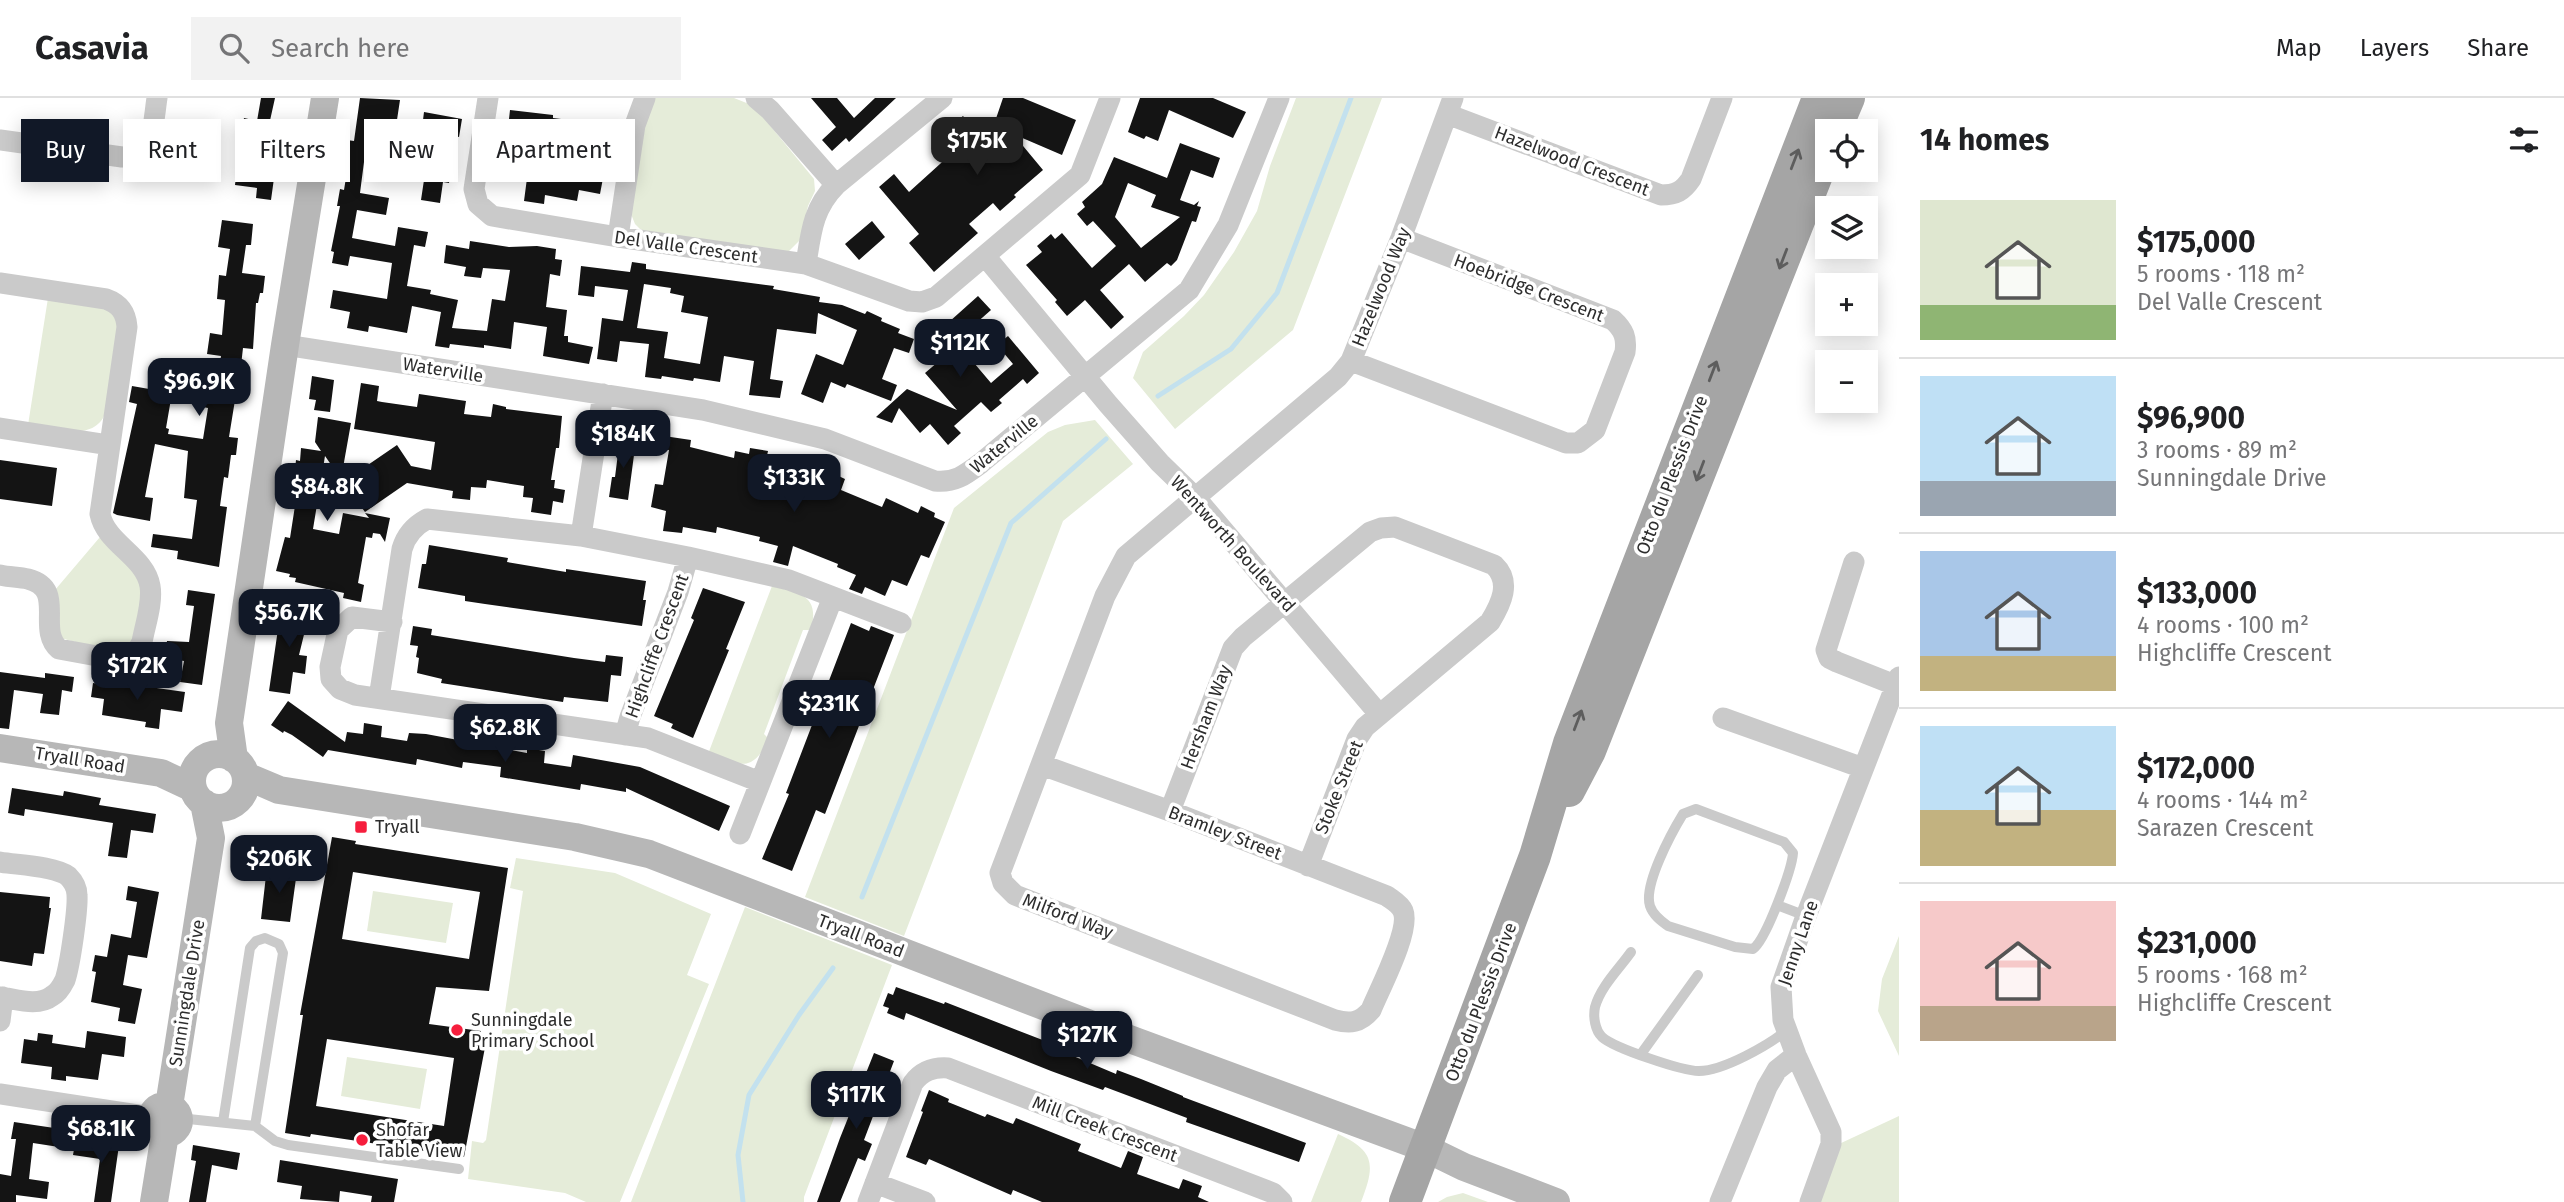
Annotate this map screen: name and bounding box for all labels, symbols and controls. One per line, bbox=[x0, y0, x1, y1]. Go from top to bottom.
search box bbox=[191, 17, 681, 80]
text: Casavia bbox=[35, 28, 149, 68]
icon: search bbox=[215, 29, 253, 67]
text: Search here bbox=[271, 33, 410, 64]
text: Map bbox=[2276, 34, 2322, 62]
text: Layers bbox=[2360, 34, 2429, 62]
text: Share bbox=[2467, 34, 2529, 62]
pin: $175K bbox=[928, 118, 1026, 177]
chip: Buy bbox=[21, 119, 109, 182]
chip: Rent bbox=[123, 119, 221, 182]
chip: Filters bbox=[235, 119, 350, 182]
chip: New bbox=[364, 119, 458, 182]
chip: Apartment bbox=[472, 119, 635, 182]
map controls bbox=[1815, 119, 1878, 413]
button: locate bbox=[1815, 119, 1878, 182]
street label: Hazelwood Crescent bbox=[1492, 121, 1653, 201]
icon: filters bbox=[2505, 121, 2543, 159]
text: 14 homes bbox=[1920, 122, 2049, 158]
text: $175K bbox=[947, 126, 1007, 154]
one-way arrow bbox=[1789, 148, 1802, 170]
button: layers bbox=[1815, 196, 1878, 259]
street label: Hazelwood Way bbox=[1347, 224, 1415, 350]
text: $175,000 bbox=[2137, 224, 2256, 260]
street label: Del Valle Crescent bbox=[613, 226, 760, 268]
icon: home bbox=[1976, 228, 2060, 312]
one-way arrow bbox=[1776, 247, 1789, 269]
street label: Hoebridge Crescent bbox=[1451, 249, 1608, 327]
text: 5 rooms · 118 m² bbox=[2137, 260, 2305, 288]
button: + bbox=[1815, 273, 1878, 336]
text: Del Valle Crescent bbox=[2137, 288, 2322, 316]
pin: $112K bbox=[911, 320, 1009, 379]
text: $112K bbox=[930, 328, 990, 356]
button: − bbox=[1815, 350, 1878, 413]
street label: Waterville bbox=[401, 353, 485, 387]
pin: $96.9K bbox=[142, 358, 256, 418]
one-way arrow bbox=[1707, 361, 1720, 383]
text: $96.9K bbox=[164, 367, 234, 395]
street label: Otto du Plessis Drive bbox=[1631, 392, 1713, 558]
text: $96,900 bbox=[2137, 400, 2245, 436]
icon: home bbox=[1976, 404, 2060, 488]
pin: $184K bbox=[574, 410, 672, 470]
street label: Waterville bbox=[965, 410, 1043, 478]
text: $184K bbox=[591, 419, 655, 447]
text: 3 rooms · 89 m² bbox=[2137, 436, 2297, 464]
pin: $133K bbox=[745, 454, 843, 514]
one-way arrow bbox=[1693, 459, 1706, 481]
text: $133K bbox=[764, 463, 824, 491]
pin: $84.8K bbox=[270, 464, 384, 523]
text: Sunningdale Drive bbox=[2137, 464, 2327, 492]
street label: Wentworth Boulevard bbox=[1166, 471, 1300, 617]
text: $84.8K bbox=[291, 472, 363, 500]
street label: Highcliffe Crescent bbox=[621, 570, 694, 721]
text: $133,000 bbox=[2137, 575, 2257, 611]
icon: home bbox=[1976, 579, 2060, 663]
pin: $56.7K bbox=[232, 589, 346, 649]
text: $56.7K bbox=[255, 598, 323, 626]
text: 4 rooms · 100 m² bbox=[2137, 611, 2309, 639]
text: Highcliffe Crescent bbox=[2137, 639, 2331, 667]
pin: $172K bbox=[88, 642, 186, 702]
text: $172K bbox=[107, 651, 167, 679]
street label: Hersham Way bbox=[1176, 661, 1236, 772]
pin: $231K bbox=[780, 680, 878, 740]
text: $231K bbox=[799, 689, 859, 717]
pin: $62.8K bbox=[448, 704, 562, 764]
one-way arrow bbox=[1572, 710, 1585, 732]
text: $62.8K bbox=[470, 713, 540, 741]
street label: Stoke Street bbox=[1310, 737, 1368, 837]
street label: Tryall Road bbox=[33, 742, 127, 778]
text: $172,000 bbox=[2137, 750, 2255, 786]
icon: home bbox=[1976, 754, 2060, 838]
text: 4 rooms · 144 m² bbox=[2137, 786, 2308, 814]
street label: Bramley Street bbox=[1165, 801, 1285, 865]
text: Sarazen Crescent bbox=[2137, 814, 2313, 842]
place label: Tryall bbox=[375, 816, 419, 838]
marker: Tryall bbox=[353, 819, 369, 835]
pin: $206K bbox=[230, 836, 328, 895]
text: $206K bbox=[246, 844, 312, 872]
street label: Milford Way bbox=[1020, 889, 1117, 943]
street label: Jenny Lane bbox=[1773, 897, 1823, 989]
street label: Tryall Road bbox=[815, 909, 907, 963]
street label: Sunningdale Drive bbox=[165, 918, 209, 1068]
street label: Otto du Plessis Drive bbox=[1440, 919, 1522, 1085]
text: $231,000 bbox=[2137, 925, 2257, 961]
icon: home bbox=[1976, 929, 2060, 1013]
text: 5 rooms · 168 m² bbox=[2137, 961, 2308, 989]
text: Highcliffe Crescent bbox=[2137, 989, 2331, 1017]
place label: Sunningdale Primary School bbox=[471, 1009, 594, 1052]
pin: $127K bbox=[1038, 1012, 1136, 1071]
text: $127K bbox=[1057, 1020, 1117, 1048]
marker: Sunningdale Primary School bbox=[449, 1022, 465, 1038]
pin: $117K bbox=[807, 1072, 905, 1131]
text: $117K bbox=[827, 1080, 885, 1108]
street label: Mill Creek Crescent bbox=[1029, 1091, 1181, 1167]
pin: $68.1K bbox=[44, 1105, 158, 1165]
text: $68.1K bbox=[67, 1114, 135, 1142]
place label: Shofar Table View bbox=[376, 1119, 463, 1162]
marker: Shofar Table View bbox=[354, 1132, 370, 1148]

